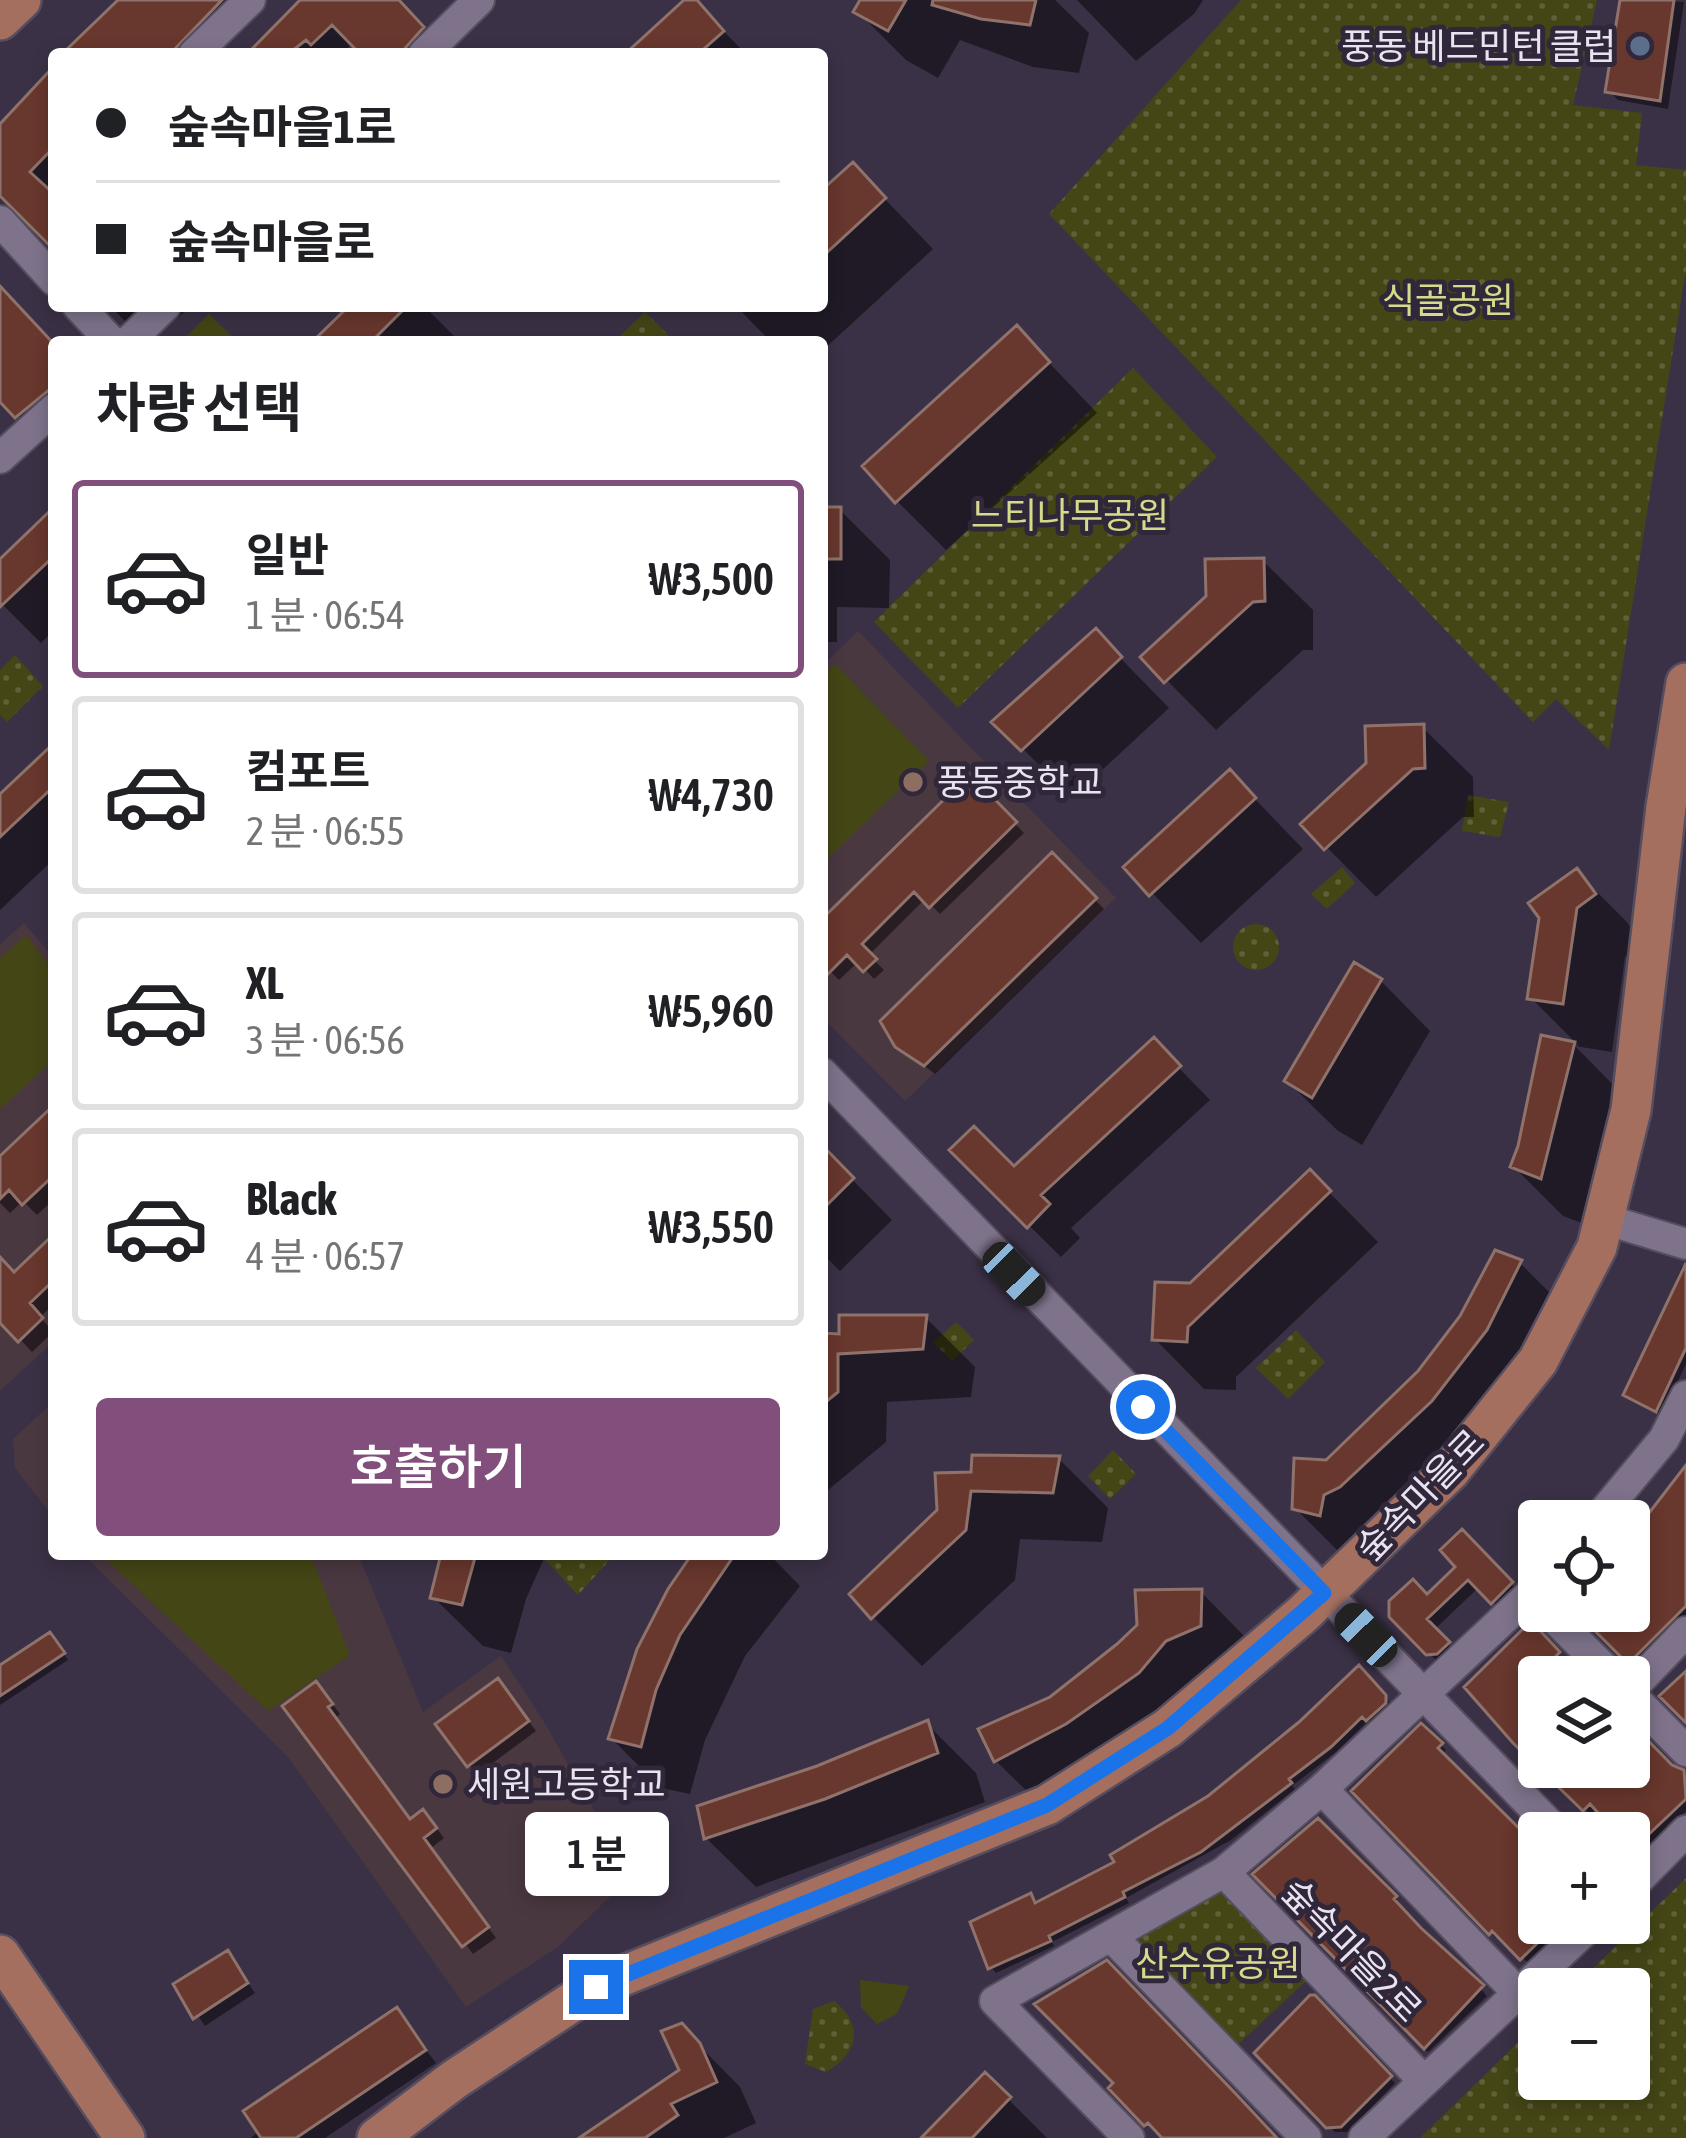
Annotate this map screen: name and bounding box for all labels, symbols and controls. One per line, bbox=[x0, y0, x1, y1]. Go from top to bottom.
place label: 풍동 베드민턴 클럽 bbox=[1341, 25, 1616, 67]
marker: 풍동 베드민턴 클럽 bbox=[1627, 33, 1653, 59]
text: 숲속마을1로 bbox=[168, 101, 396, 153]
text: 숲속마을로 bbox=[168, 216, 375, 268]
park label: 식골공원 bbox=[1382, 279, 1514, 321]
text: 차량 선택 bbox=[96, 377, 302, 438]
park label: 느티나무공원 bbox=[971, 494, 1169, 536]
icon: car bbox=[102, 525, 210, 633]
text: 일반 bbox=[246, 529, 329, 581]
text: ₩3,500 bbox=[649, 553, 774, 605]
text: 1 분 · 06:54 bbox=[246, 593, 405, 637]
icon: car bbox=[102, 741, 210, 849]
text: 컴포트 bbox=[246, 745, 370, 797]
place label: 풍동중학교 bbox=[937, 761, 1103, 803]
text: ₩4,730 bbox=[649, 769, 774, 821]
marker: 풍동중학교 bbox=[900, 769, 926, 795]
text: 2 분 · 06:55 bbox=[246, 809, 405, 853]
icon: car bbox=[102, 957, 210, 1065]
text: XL bbox=[246, 957, 284, 1009]
text: ₩5,960 bbox=[649, 985, 774, 1037]
text: 3 분 · 06:56 bbox=[246, 1018, 405, 1062]
icon: car bbox=[102, 1173, 210, 1281]
text: Black bbox=[246, 1173, 337, 1225]
text: ₩3,550 bbox=[649, 1201, 774, 1253]
text: 4 분 · 06:57 bbox=[246, 1234, 405, 1278]
car bbox=[976, 1236, 1052, 1312]
route start bbox=[1116, 1380, 1170, 1434]
button: 호출하기 bbox=[96, 1398, 780, 1536]
street label: 숲속마을로 bbox=[1347, 1421, 1493, 1569]
map controls bbox=[1518, 1500, 1650, 2100]
button: locate bbox=[1518, 1500, 1650, 1632]
car bbox=[1328, 1597, 1404, 1673]
button: layers bbox=[1518, 1656, 1650, 1788]
place label: 세원고등학교 bbox=[467, 1763, 666, 1805]
marker: 세원고등학교 bbox=[430, 1771, 456, 1797]
button: + bbox=[1518, 1812, 1650, 1944]
callout: 1 분 bbox=[524, 1813, 668, 1897]
text: 1 분 bbox=[567, 1832, 627, 1876]
street label: 숲속마을2로 bbox=[1273, 1870, 1431, 2030]
park label: 산수유공원 bbox=[1135, 1942, 1301, 1984]
route end bbox=[569, 1960, 623, 2014]
button: − bbox=[1518, 1968, 1650, 2100]

